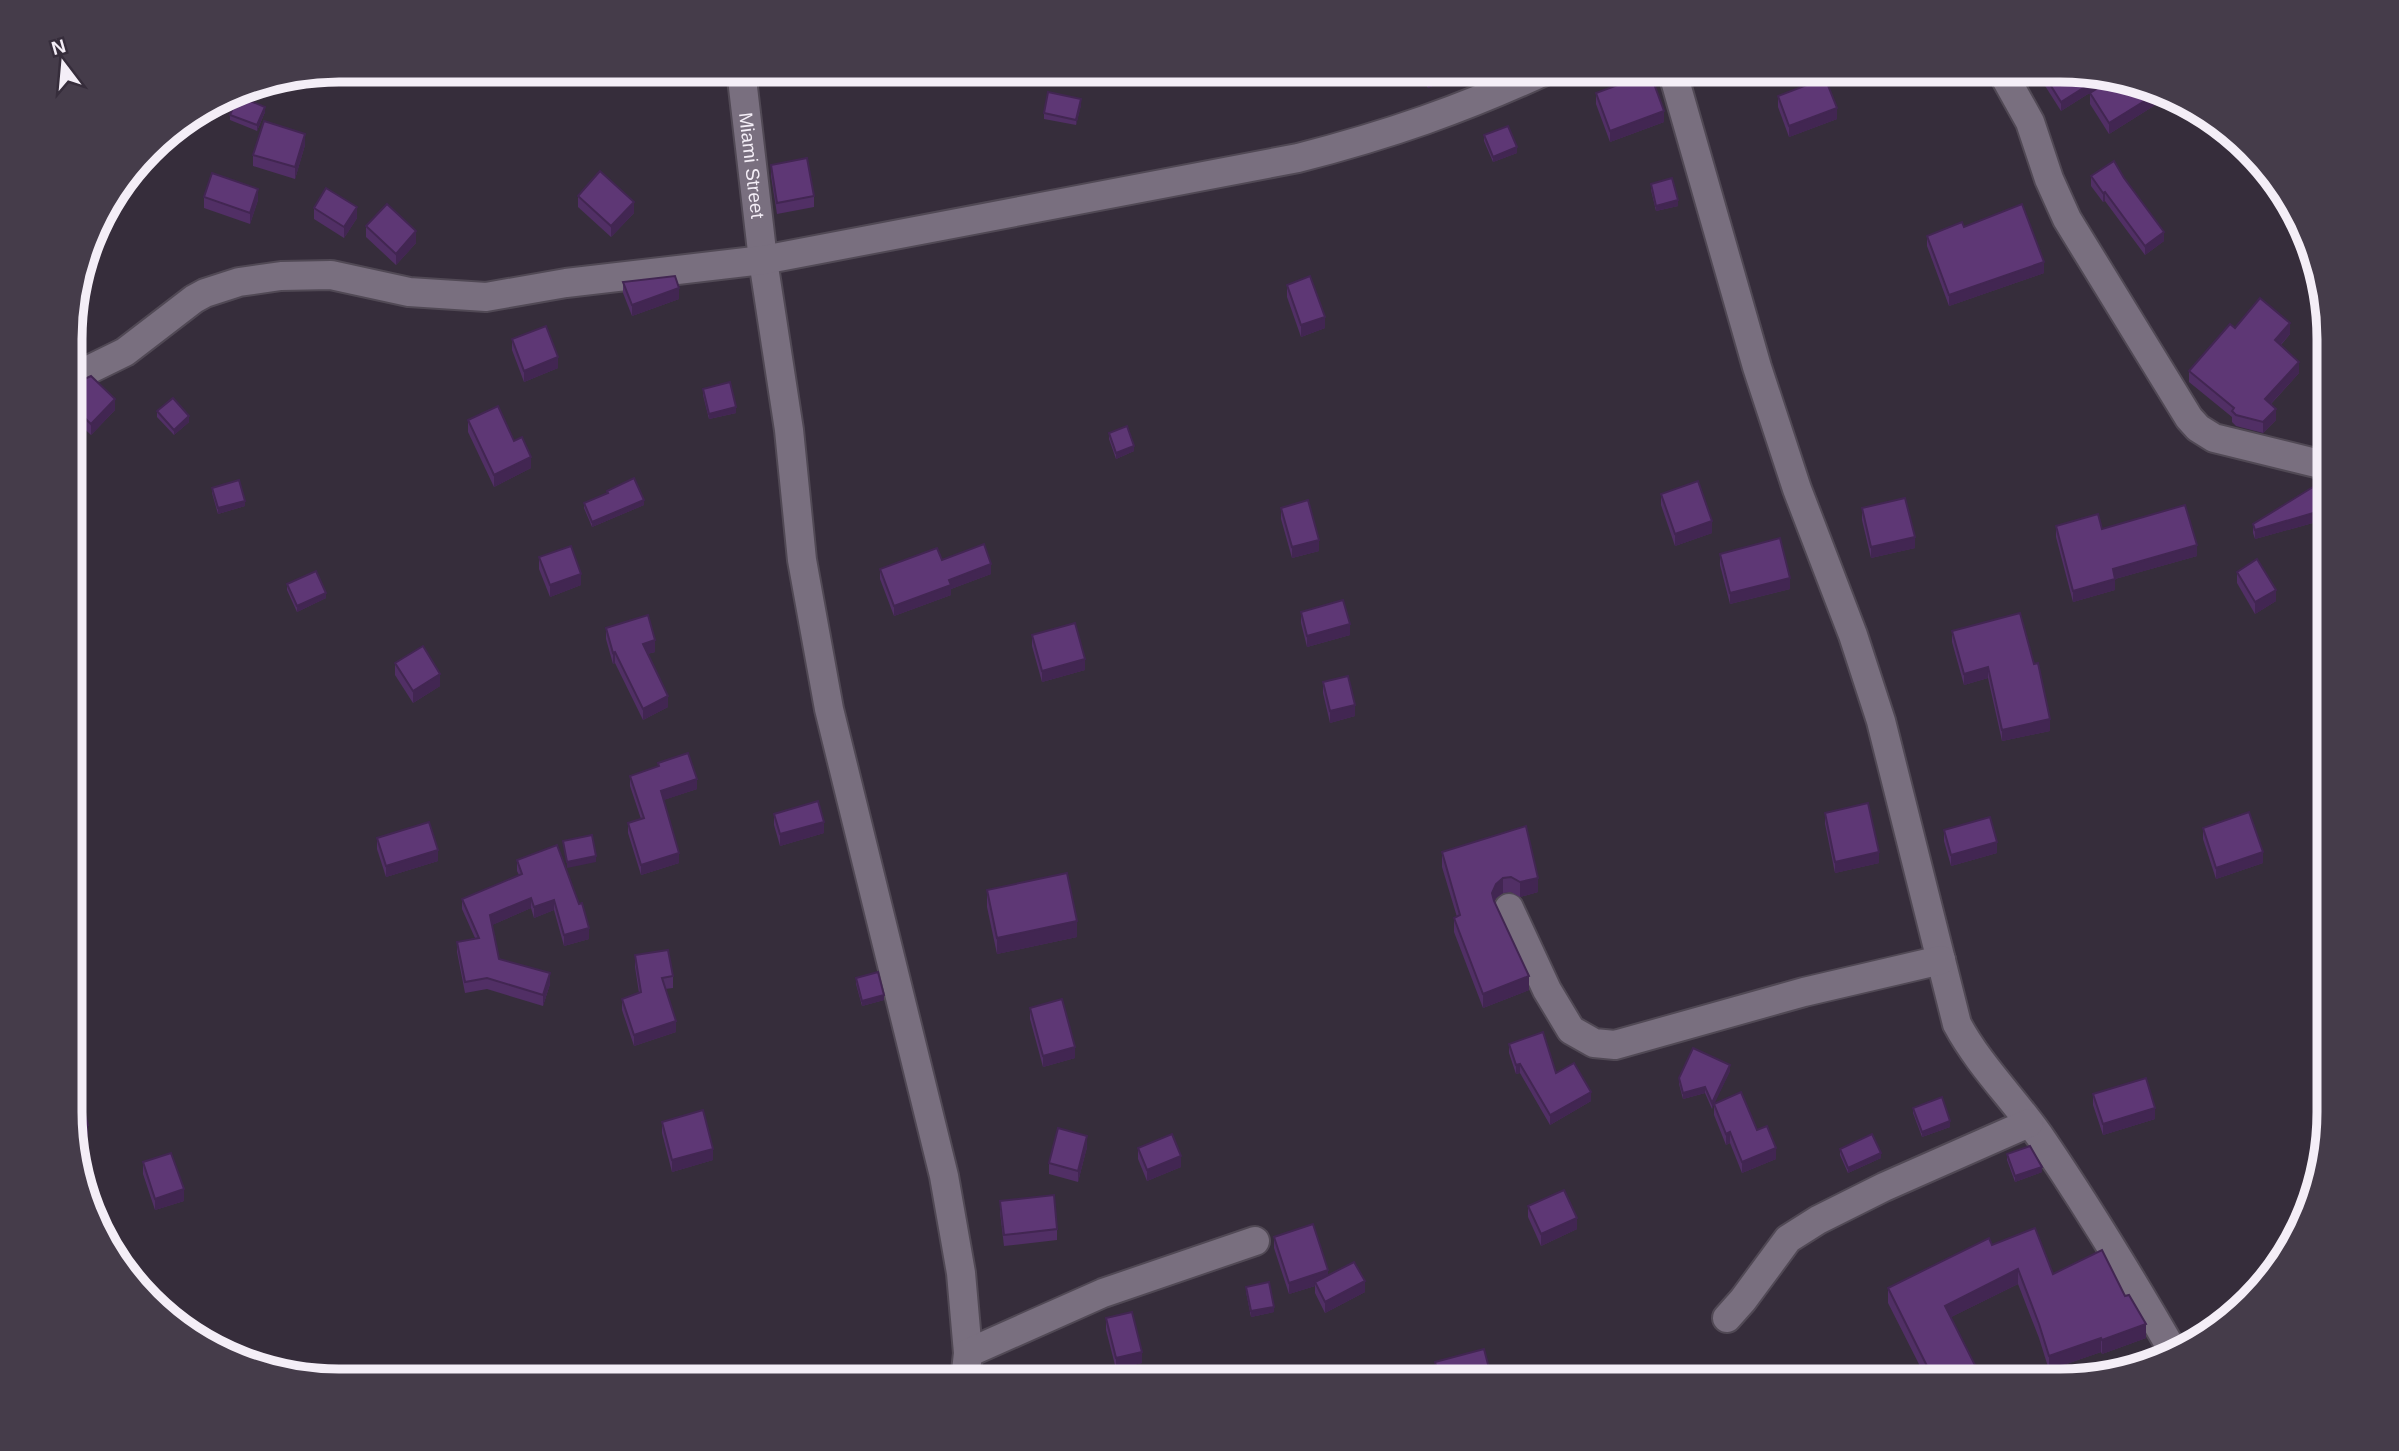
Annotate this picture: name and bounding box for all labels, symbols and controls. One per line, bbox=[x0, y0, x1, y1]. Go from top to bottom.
north arrow bbox=[28, 28, 98, 98]
text: N bbox=[49, 35, 68, 59]
street label: Miami Street bbox=[735, 111, 769, 220]

